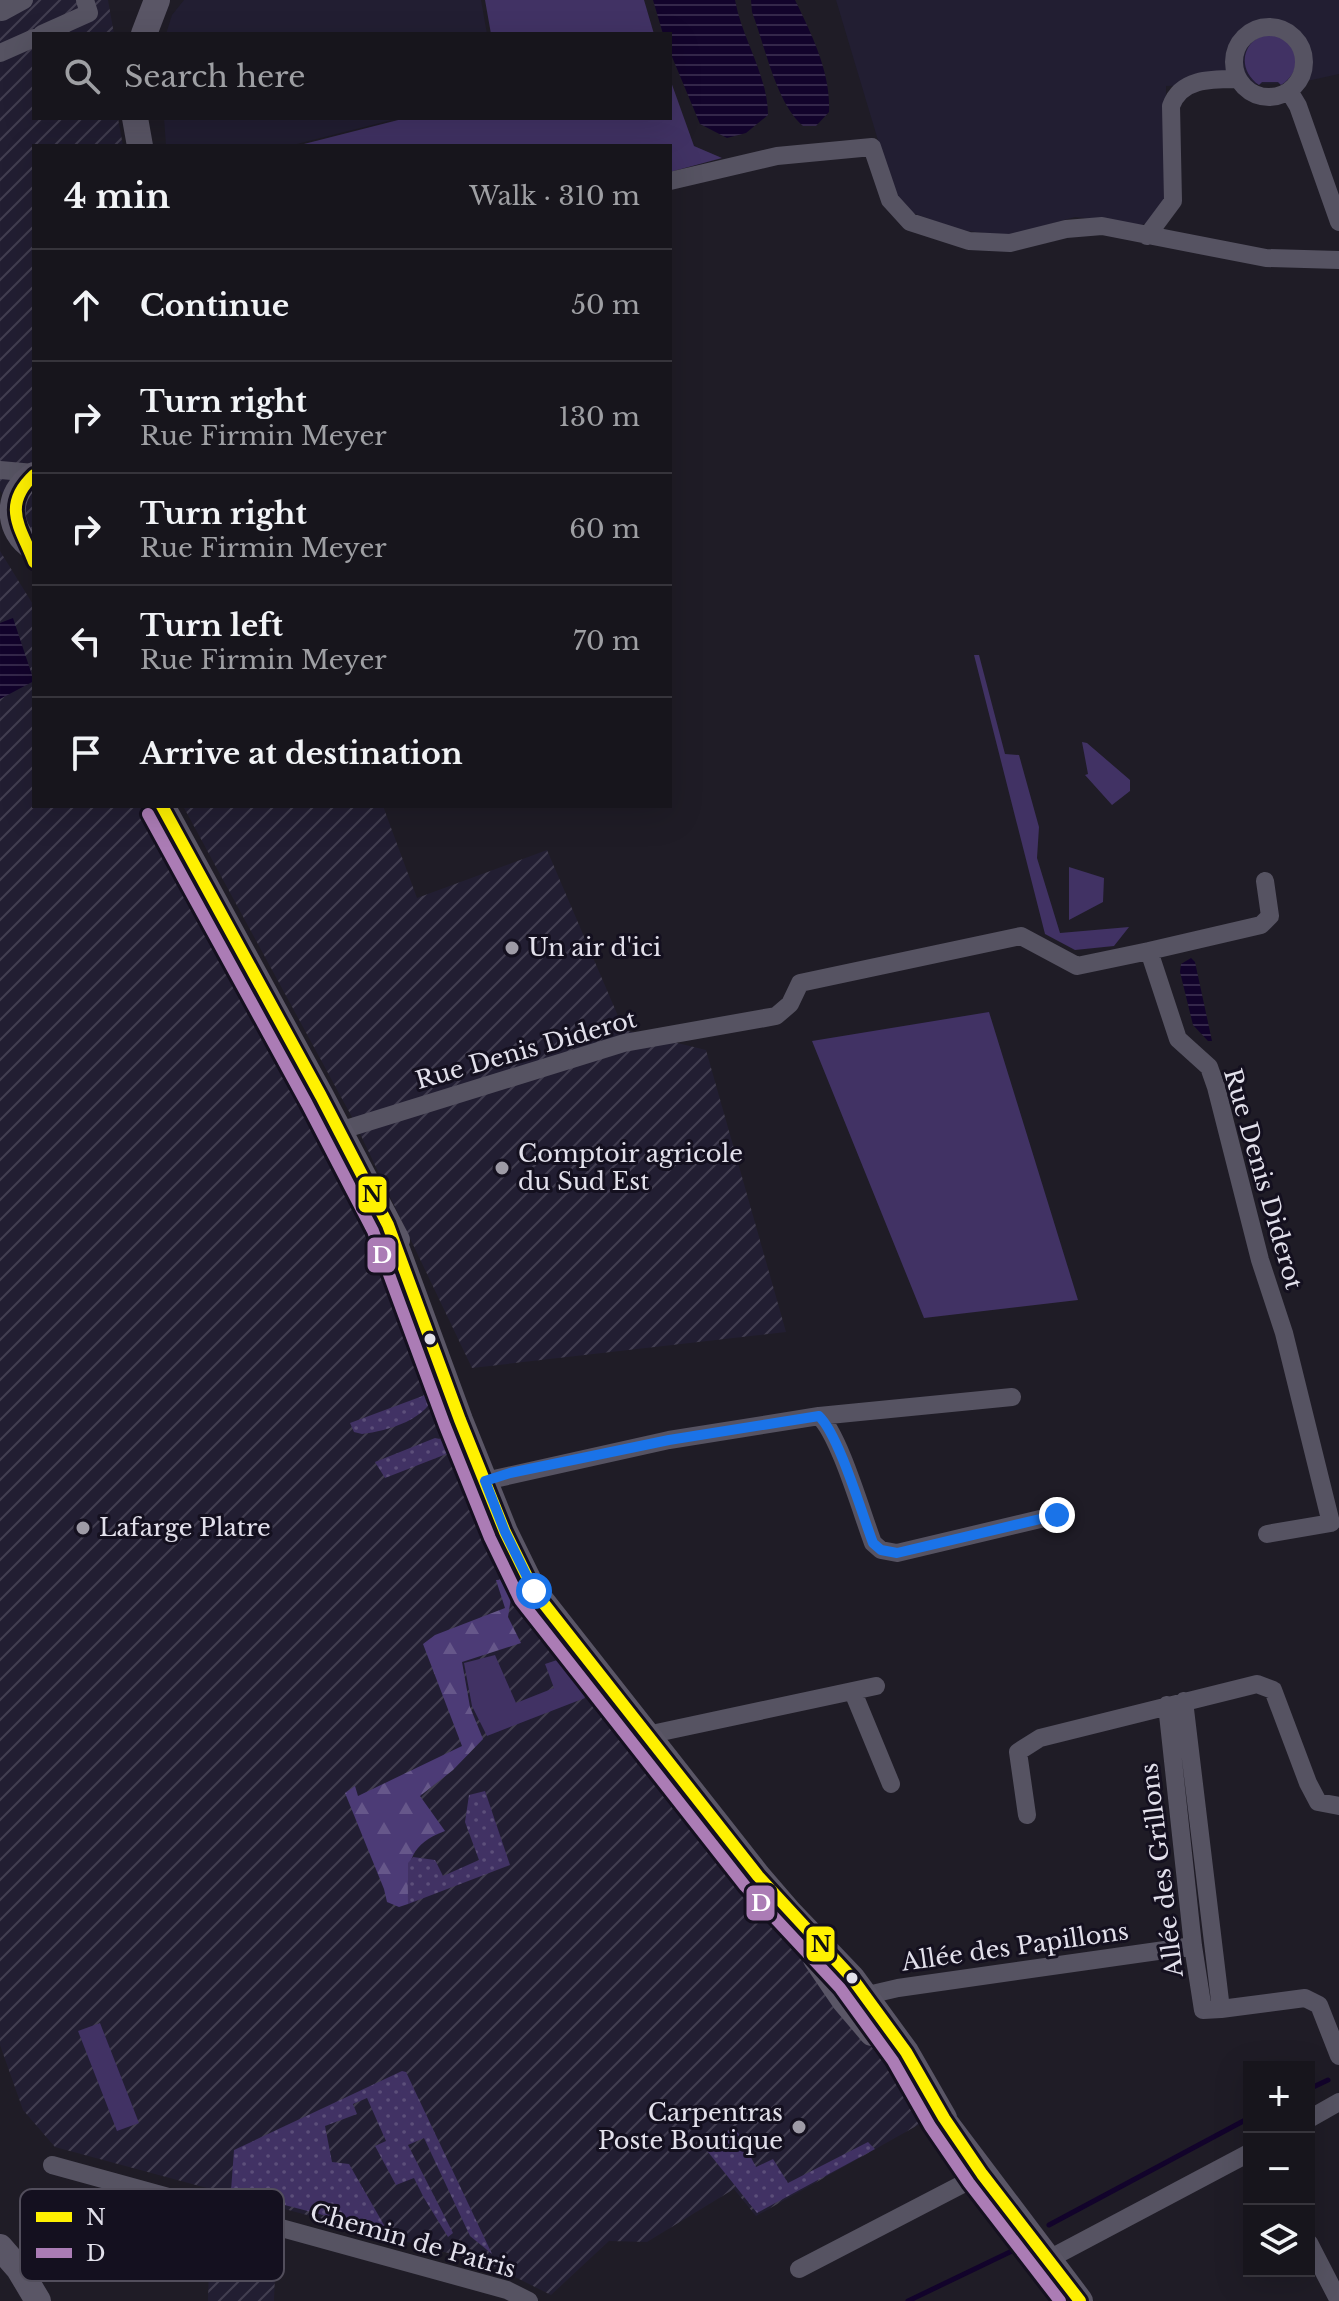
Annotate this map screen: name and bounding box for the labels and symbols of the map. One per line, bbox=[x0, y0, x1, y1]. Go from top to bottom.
place label: Un air d'ici bbox=[528, 933, 661, 962]
marker: Un air d'ici bbox=[503, 939, 521, 957]
street label: Rue Denis Diderot bbox=[412, 1004, 640, 1095]
street label: Rue Denis Diderot bbox=[1218, 1065, 1309, 1293]
place label: Comptoir agricole du Sud Est bbox=[518, 1139, 743, 1196]
marker: Comptoir agricole du Sud Est bbox=[493, 1159, 511, 1177]
line badge: N bbox=[357, 1175, 388, 1214]
text: N bbox=[362, 1181, 383, 1208]
line badge: D bbox=[366, 1236, 397, 1274]
text: D bbox=[372, 1242, 392, 1269]
unlabelled marker bbox=[422, 1331, 438, 1347]
route end bbox=[1039, 1497, 1075, 1533]
place label: Lafarge Platre bbox=[99, 1513, 271, 1542]
marker: Lafarge Platre bbox=[74, 1519, 92, 1537]
route start bbox=[516, 1573, 552, 1609]
street label: Allée des Grillons bbox=[1134, 1761, 1189, 1980]
line badge: D bbox=[745, 1884, 776, 1922]
text: D bbox=[751, 1890, 771, 1917]
street label: Allée des Papillons bbox=[899, 1916, 1130, 1977]
line badge: N bbox=[805, 1925, 836, 1963]
text: N bbox=[811, 1931, 832, 1958]
unlabelled marker bbox=[844, 1970, 860, 1986]
place label: Carpentras Poste Boutique bbox=[598, 2098, 783, 2155]
marker: Carpentras Poste Boutique bbox=[790, 2118, 808, 2136]
legend bbox=[20, 2189, 284, 2281]
street label: Chemin de Patris bbox=[307, 2197, 519, 2284]
text: N bbox=[86, 2204, 106, 2231]
text: D bbox=[86, 2240, 105, 2267]

